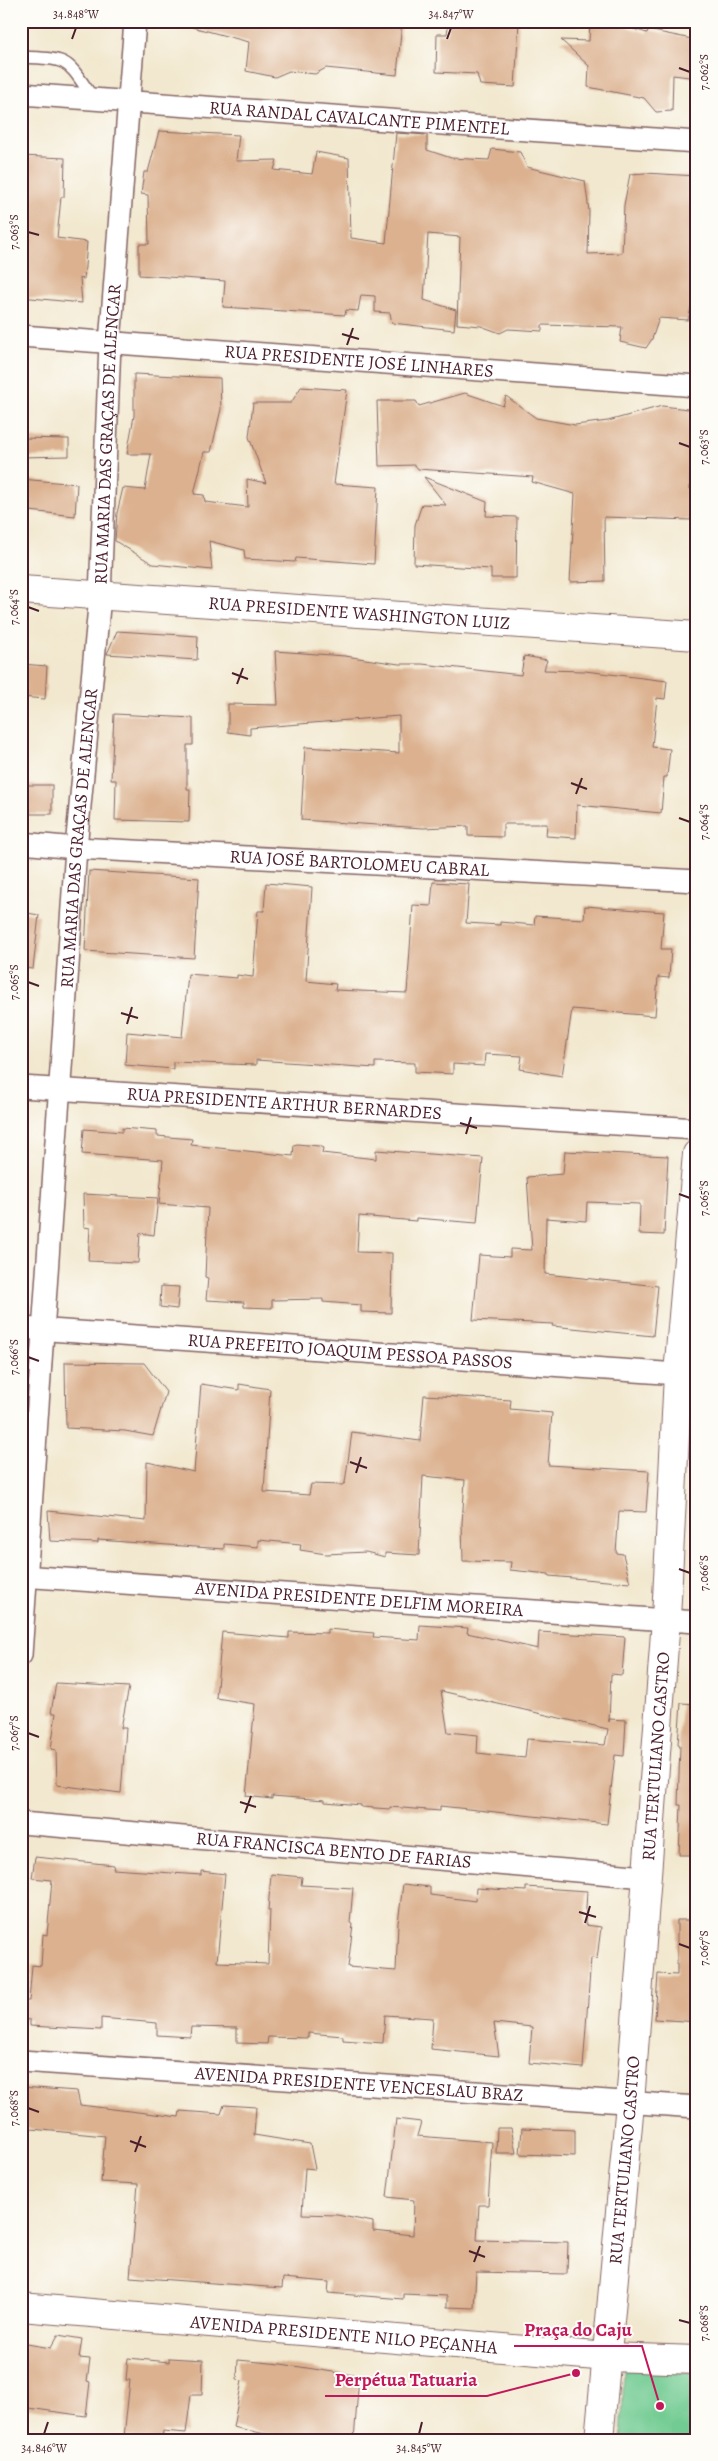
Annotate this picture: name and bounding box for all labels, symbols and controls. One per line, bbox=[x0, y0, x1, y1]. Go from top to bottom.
text: 34.848°W bbox=[53, 6, 100, 22]
text: 34.847°W bbox=[428, 6, 474, 22]
text: 7.062°S bbox=[696, 54, 712, 90]
street label: RUA RANDAL CAVALCANTE PIMENTEL bbox=[208, 95, 511, 141]
text: 7.063°S bbox=[6, 214, 22, 250]
street label: RUA MARIA DAS GRAÇAS DE ALENCAR bbox=[88, 283, 127, 585]
street label: RUA PRESIDENTE JOSÉ LINHARES bbox=[224, 339, 495, 383]
text: 7.063°S bbox=[696, 429, 712, 465]
text: 7.064°S bbox=[6, 589, 22, 625]
street label: RUA PRESIDENTE WASHINGTON LUIZ bbox=[208, 591, 511, 635]
street label: RUA MARIA DAS GRAÇAS DE ALENCAR bbox=[54, 687, 103, 989]
text: 7.064°S bbox=[696, 804, 712, 840]
street label: RUA JOSÉ BARTOLOMEU CABRAL bbox=[229, 844, 491, 882]
text: 7.065°S bbox=[6, 964, 22, 1000]
street label: RUA PRESIDENTE ARTHUR BERNARDES bbox=[126, 1082, 443, 1125]
text: 7.065°S bbox=[696, 1180, 712, 1216]
street label: RUA PREFEITO JOAQUIM PESSOA PASSOS bbox=[187, 1328, 514, 1374]
text: 7.066°S bbox=[6, 1339, 22, 1375]
text: 7.066°S bbox=[696, 1555, 712, 1591]
street label: AVENIDA PRESIDENTE DELFIM MOREIRA bbox=[193, 1576, 525, 1622]
street label: RUA TERTULIANO CASTRO bbox=[636, 1651, 676, 1862]
text: 7.067°S bbox=[6, 1715, 22, 1751]
street label: RUA FRANCISCA BENTO DE FARIAS bbox=[195, 1826, 473, 1874]
text: 7.067°S bbox=[696, 1930, 712, 1966]
street label: RUA TERTULIANO CASTRO bbox=[603, 2055, 645, 2266]
street label: AVENIDA PRESIDENTE VENCESLAU BRAZ bbox=[193, 2061, 524, 2107]
text: 7.068°S bbox=[6, 2090, 22, 2126]
text: 7.068°S bbox=[696, 2305, 712, 2341]
street label: AVENIDA PRESIDENTE NILO PEÇANHA bbox=[188, 2309, 499, 2360]
callout: Praça do Caju bbox=[514, 2312, 642, 2346]
text: Praça do Caju bbox=[524, 2317, 633, 2343]
callout: Perpétua Tatuaria bbox=[325, 2362, 487, 2396]
text: Perpétua Tatuaria bbox=[335, 2367, 478, 2393]
text: 34.846°W bbox=[21, 2440, 68, 2456]
text: 34.845°W bbox=[396, 2440, 442, 2456]

